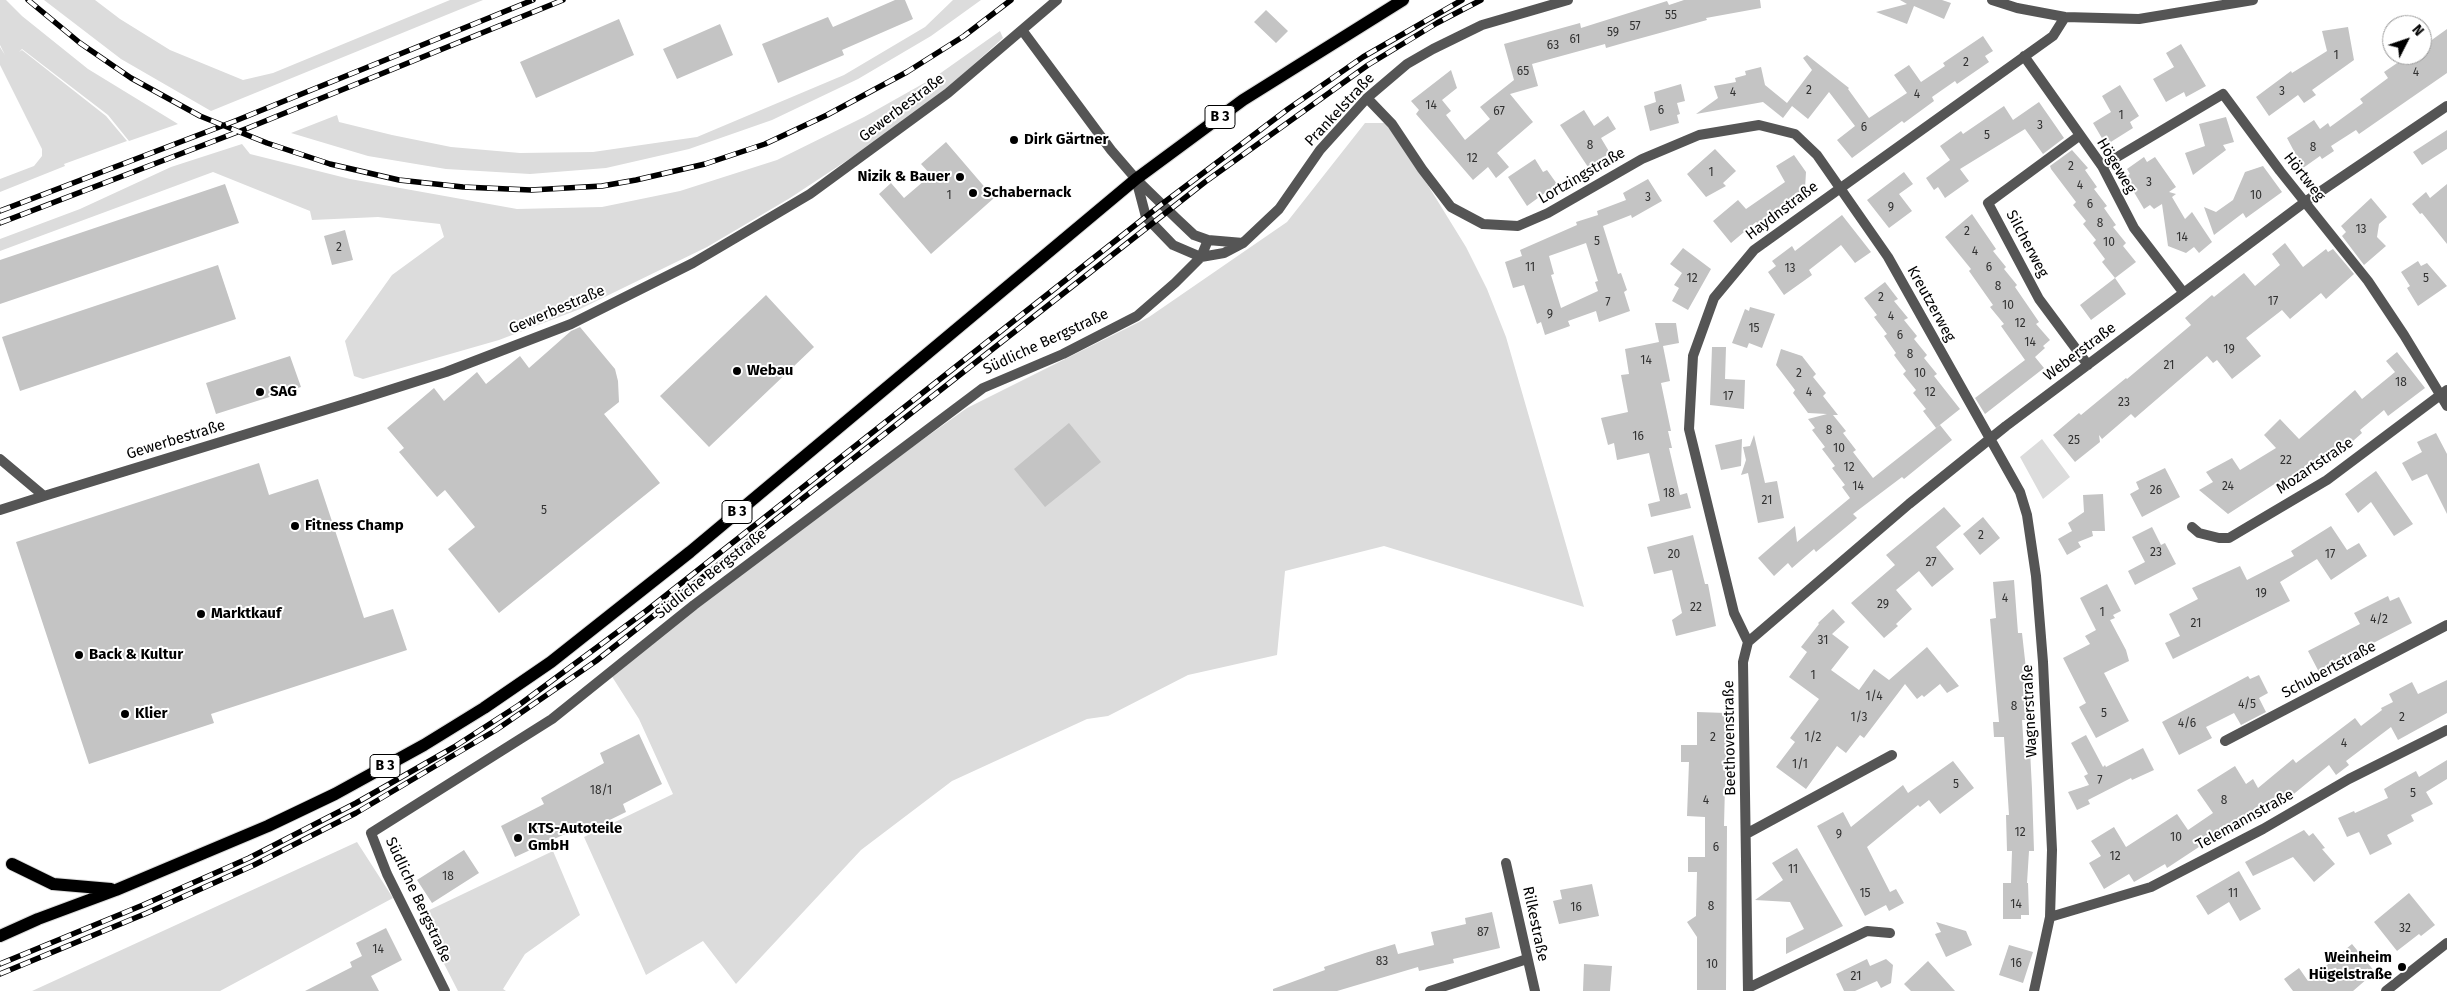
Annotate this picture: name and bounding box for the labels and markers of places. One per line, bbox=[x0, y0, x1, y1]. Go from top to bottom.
place label: Dirk Gärtner bbox=[1024, 131, 1108, 149]
marker: Dirk Gärtner bbox=[1008, 134, 1020, 146]
place label: Nizik & Bauer bbox=[858, 168, 950, 186]
marker: Nizik & Bauer bbox=[954, 171, 966, 183]
place label: Schabernack bbox=[983, 184, 1071, 202]
marker: Schabernack bbox=[967, 187, 979, 199]
place label: Webau bbox=[747, 362, 793, 380]
marker: Webau bbox=[731, 365, 743, 377]
place label: SAG bbox=[270, 383, 297, 401]
marker: SAG bbox=[254, 386, 266, 398]
place label: Fitness Champ bbox=[305, 517, 404, 535]
marker: Fitness Champ bbox=[289, 520, 301, 532]
place label: Marktkauf bbox=[211, 605, 281, 623]
marker: Marktkauf bbox=[195, 608, 207, 620]
place label: Back & Kultur bbox=[89, 646, 183, 664]
marker: Back & Kultur bbox=[73, 649, 85, 661]
place label: Klier bbox=[135, 705, 167, 723]
marker: Klier bbox=[119, 708, 131, 720]
place label: KTS-Autoteile GmbH bbox=[528, 820, 622, 855]
marker: KTS-Autoteile GmbH bbox=[512, 832, 524, 844]
place label: Weinheim Hügelstraße bbox=[2309, 949, 2392, 984]
marker: Weinheim Hügelstraße bbox=[2396, 961, 2408, 973]

